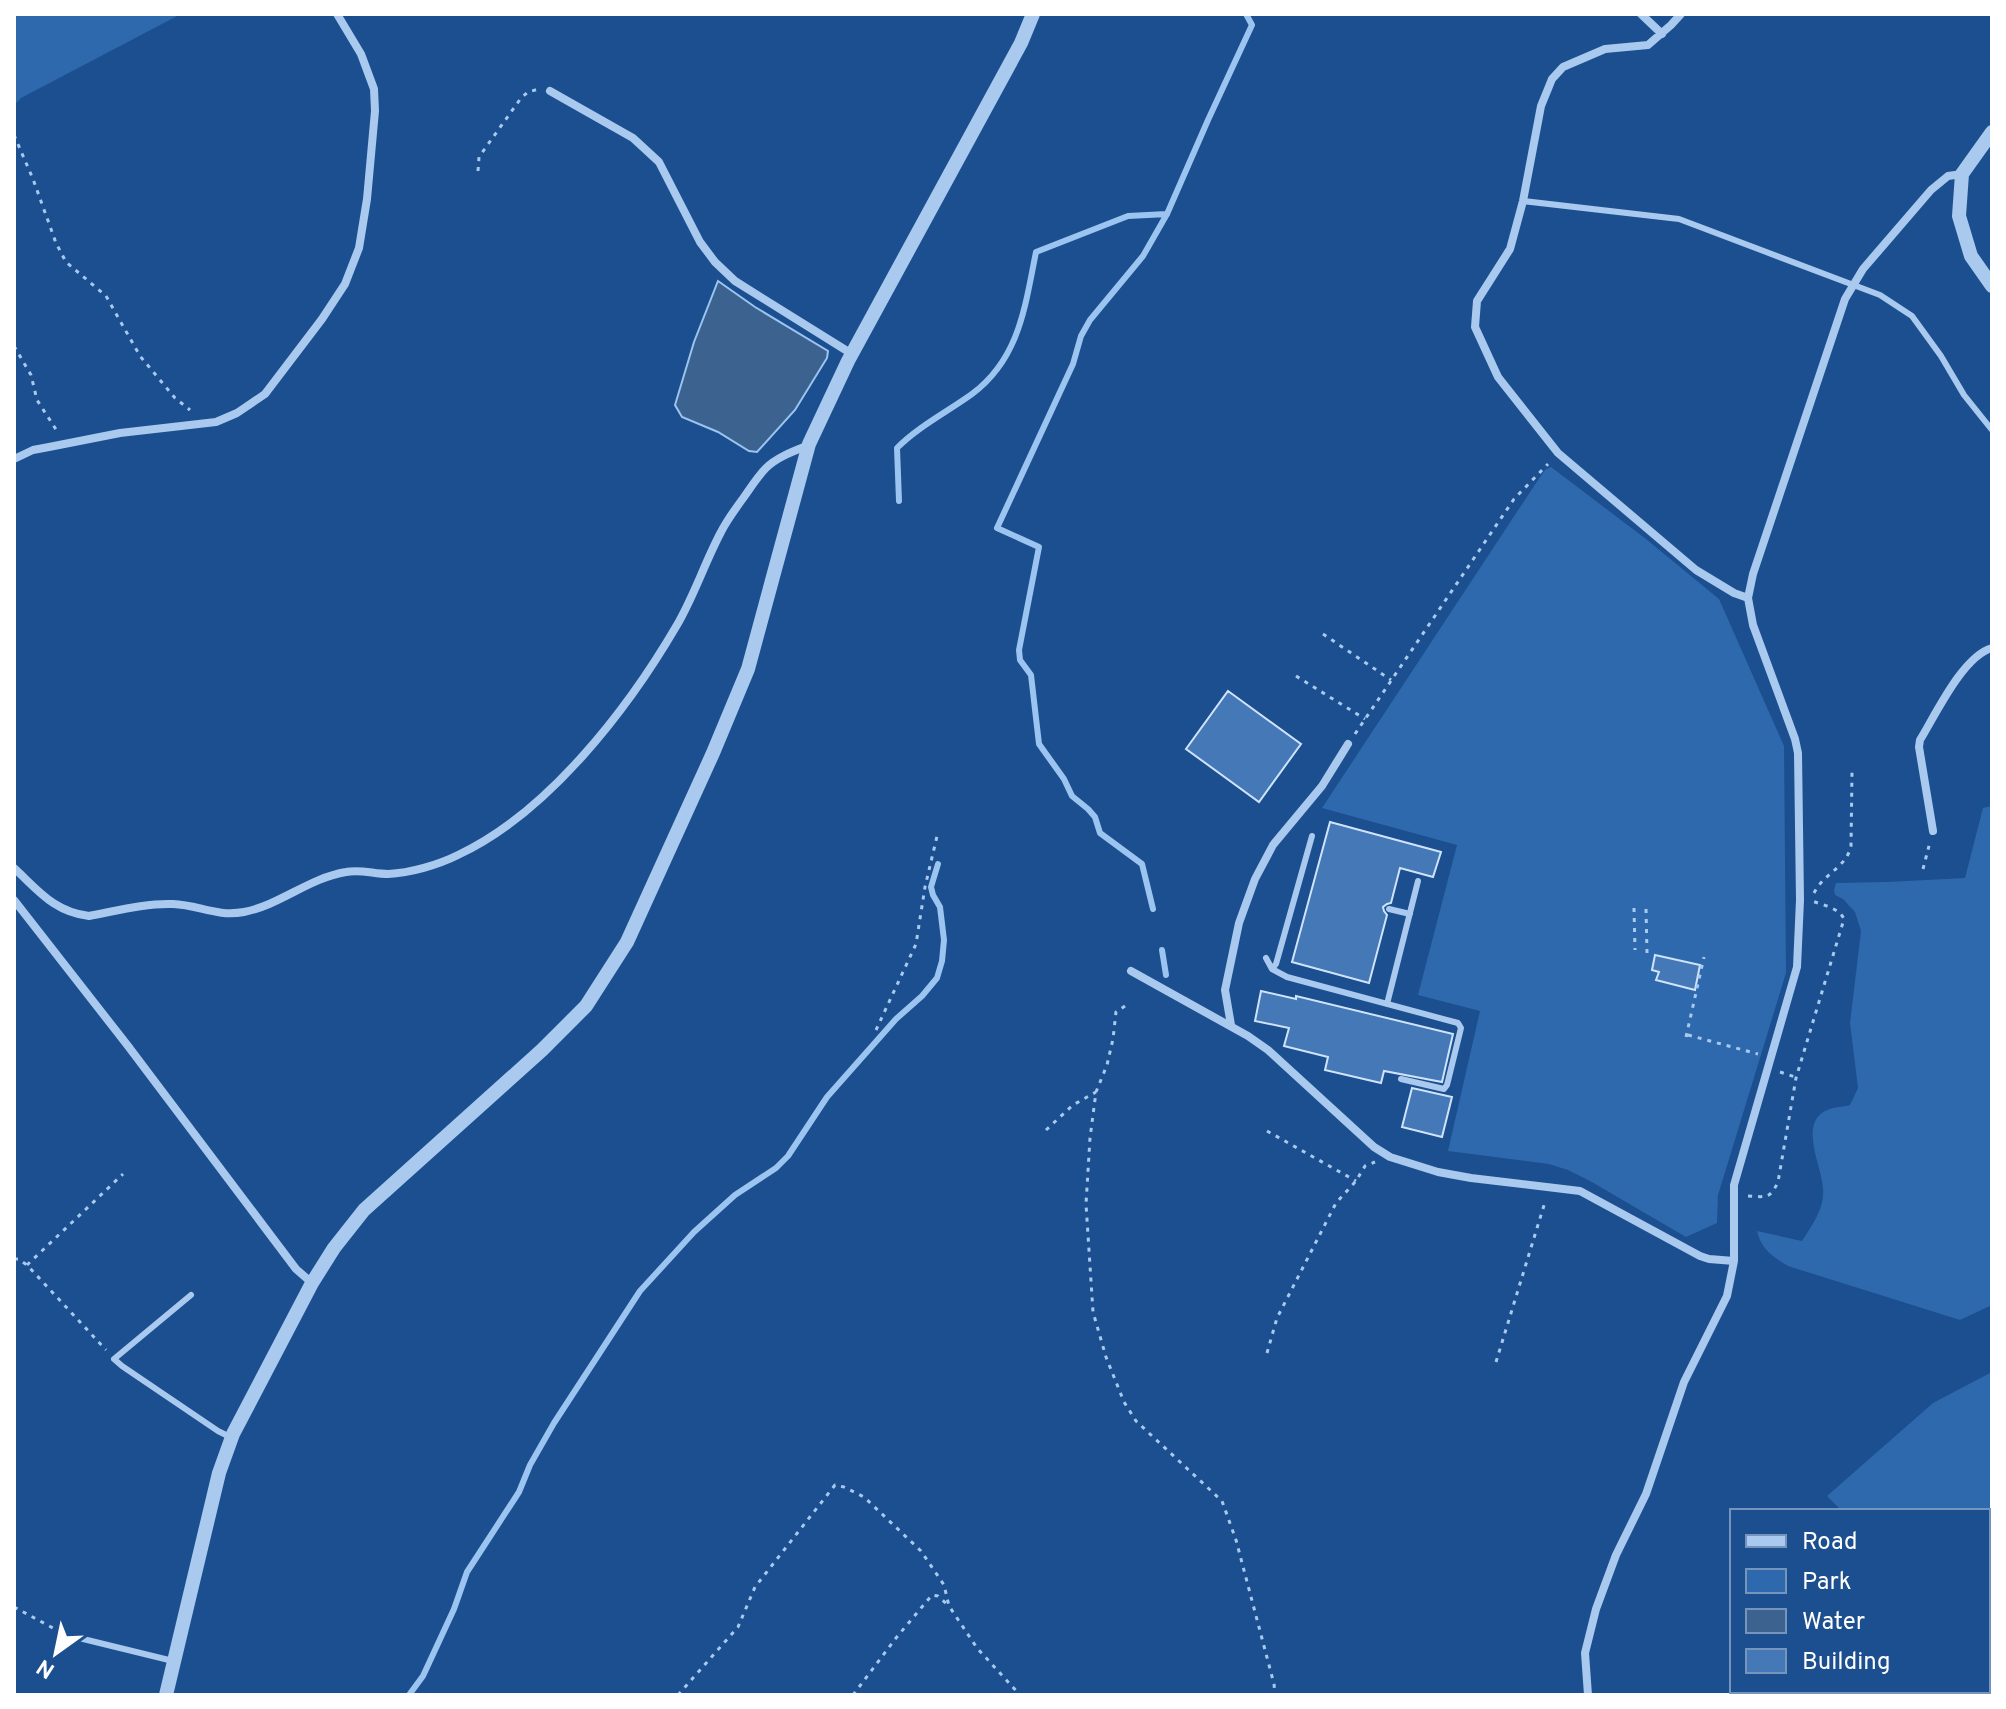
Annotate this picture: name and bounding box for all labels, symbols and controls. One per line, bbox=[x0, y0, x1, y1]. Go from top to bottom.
legend bbox=[1730, 1509, 1990, 1693]
text: Road bbox=[1802, 1528, 1858, 1558]
text: Park bbox=[1802, 1568, 1852, 1598]
text: Water bbox=[1802, 1608, 1865, 1638]
north arrow bbox=[16, 1613, 96, 1693]
text: Building bbox=[1802, 1648, 1891, 1678]
text: N bbox=[32, 1652, 60, 1683]

